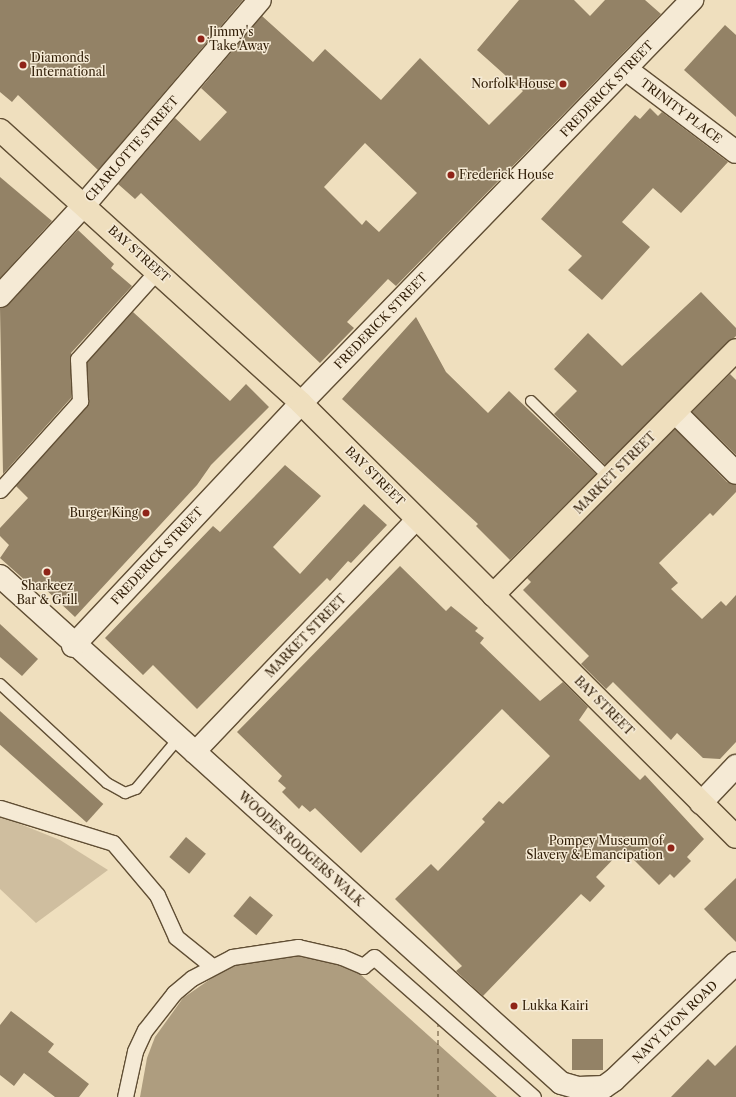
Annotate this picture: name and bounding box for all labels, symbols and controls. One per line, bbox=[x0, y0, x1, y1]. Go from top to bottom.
place label: Jimmy's Take Away bbox=[209, 25, 270, 53]
marker: Jimmy's Take Away bbox=[196, 34, 206, 44]
street label: FREDERICK STREET bbox=[557, 38, 657, 140]
place label: Diamonds International bbox=[31, 51, 106, 79]
marker: Diamonds International bbox=[18, 60, 28, 70]
street label: TRINITY PLACE bbox=[637, 75, 725, 147]
place label: Norfolk House bbox=[471, 77, 555, 91]
marker: Norfolk House bbox=[558, 79, 568, 89]
street label: CHARLOTTE STREET bbox=[82, 93, 182, 205]
place label: Frederick House bbox=[459, 168, 554, 182]
marker: Frederick House bbox=[446, 170, 456, 180]
street label: BAY STREET bbox=[105, 222, 173, 286]
street label: FREDERICK STREET bbox=[331, 270, 431, 372]
street label: MARKET STREET bbox=[571, 429, 659, 517]
street label: BAY STREET bbox=[342, 443, 408, 509]
street label: FREDERICK STREET bbox=[108, 504, 206, 608]
place label: Burger King bbox=[69, 506, 138, 520]
marker: Burger King bbox=[141, 508, 151, 518]
marker: Sharkeez Bar & Grill bbox=[42, 567, 52, 577]
place label: Sharkeez Bar & Grill bbox=[16, 579, 78, 607]
street label: MARKET STREET bbox=[263, 591, 349, 681]
street label: BAY STREET bbox=[571, 673, 637, 739]
street label: WOODES RODGERS WALK bbox=[235, 789, 367, 909]
place label: Pompey Museum of Slavery & Emancipation bbox=[526, 834, 663, 862]
marker: Pompey Museum of Slavery & Emancipation bbox=[666, 843, 676, 853]
street label: NAVY LYON ROAD bbox=[629, 978, 721, 1066]
place label: Lukka Kairi bbox=[522, 999, 588, 1013]
marker: Lukka Kairi bbox=[509, 1001, 519, 1011]

